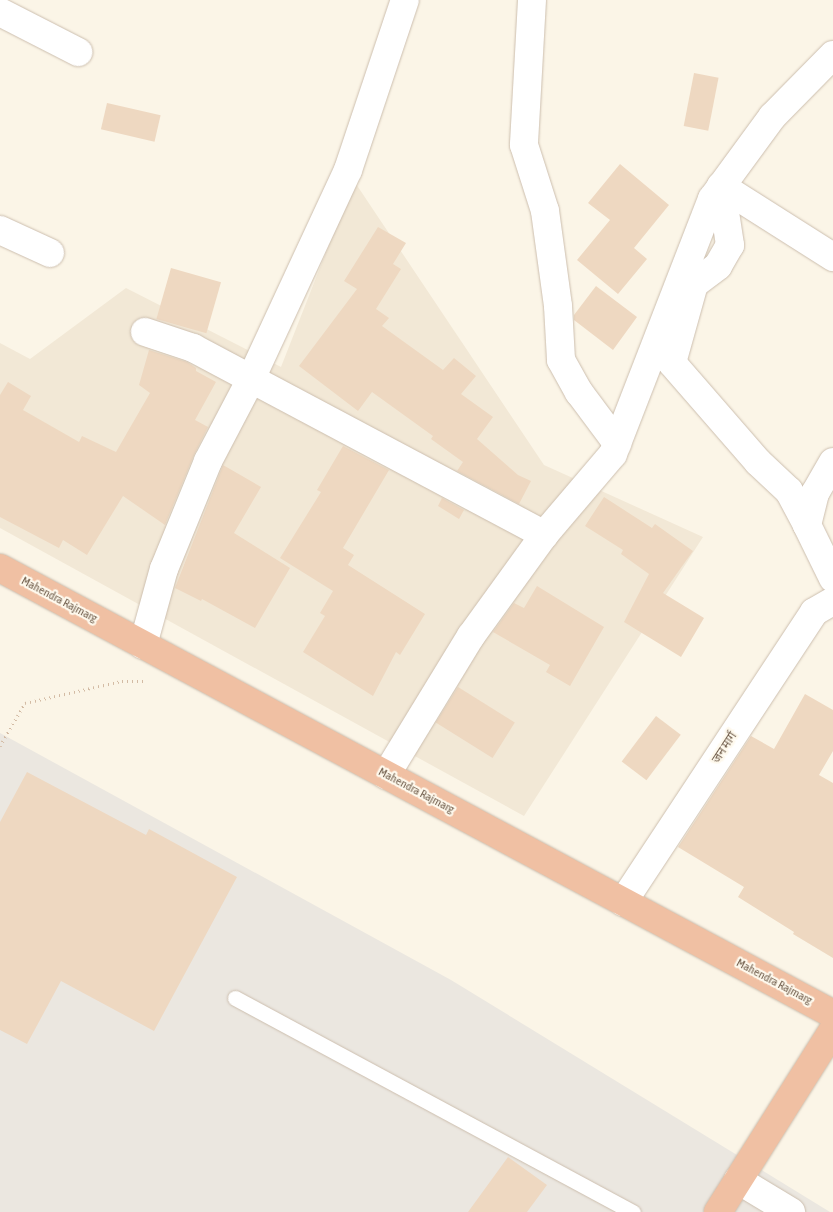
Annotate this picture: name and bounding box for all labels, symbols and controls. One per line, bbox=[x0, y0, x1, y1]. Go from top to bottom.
street label: Mahendra Rajmarg bbox=[19, 574, 99, 626]
street label: जन मार्ग bbox=[710, 730, 740, 766]
street label: Mahendra Rajmarg bbox=[376, 765, 456, 817]
street label: Mahendra Rajmarg bbox=[734, 956, 814, 1008]

